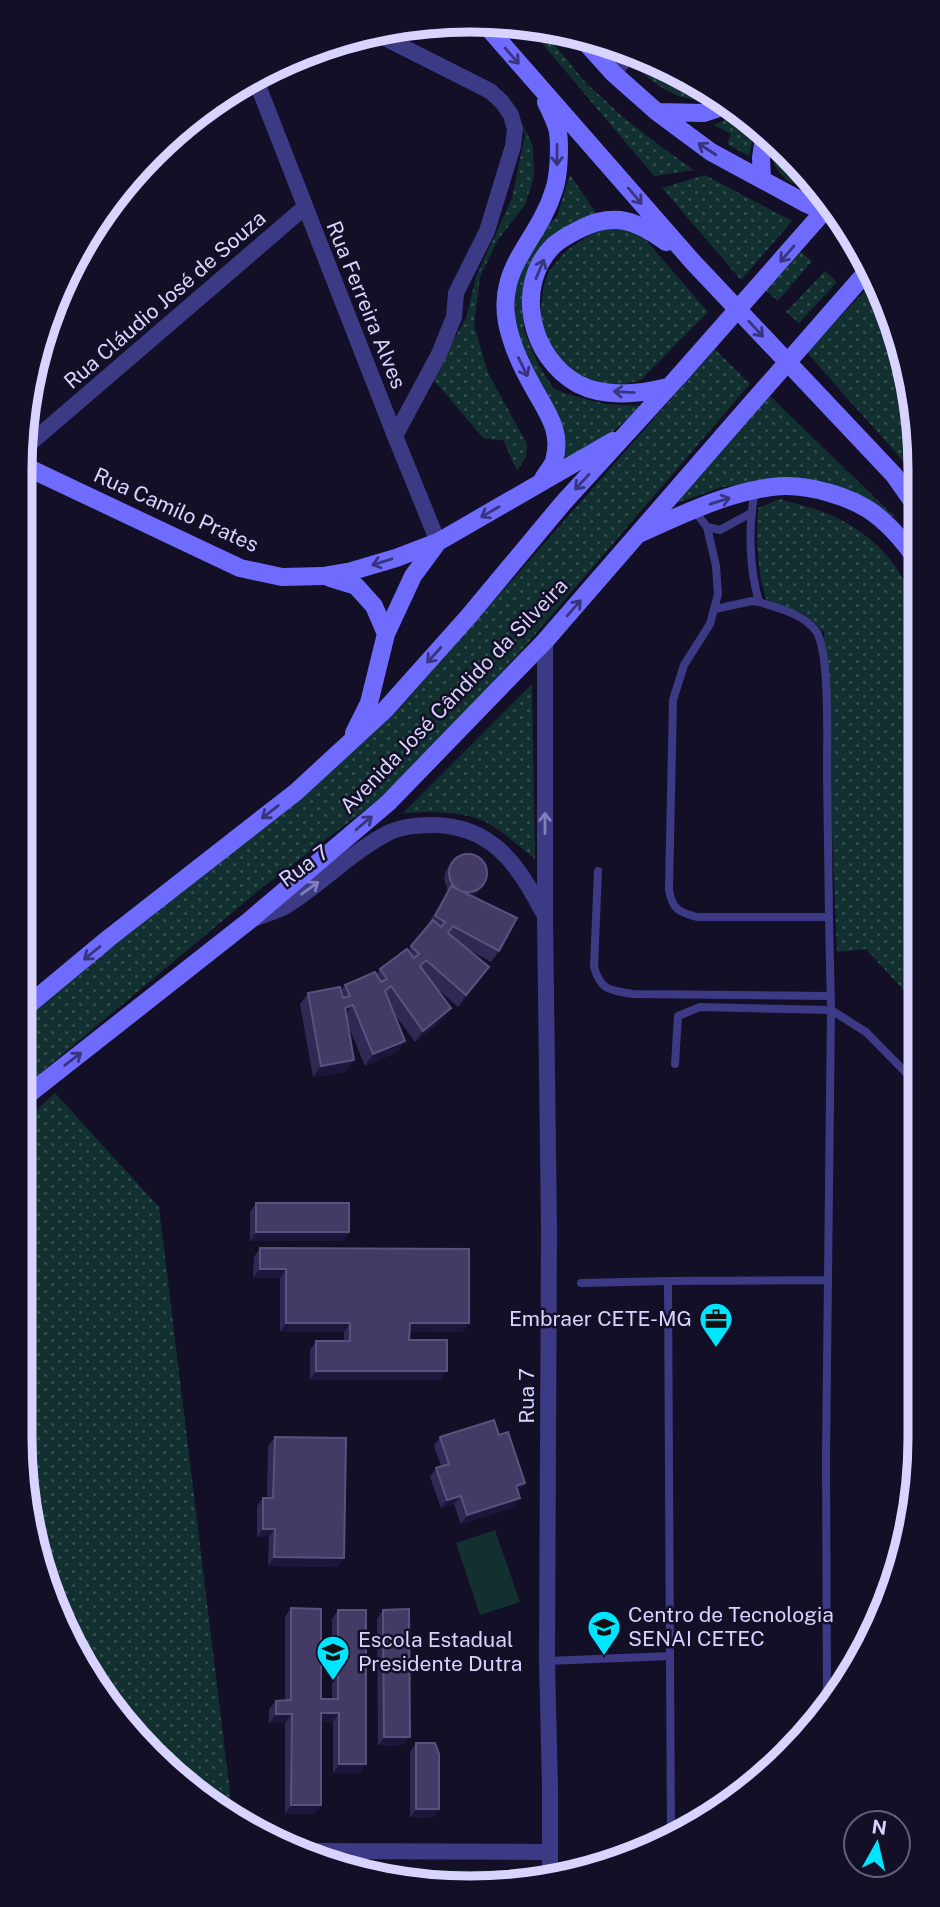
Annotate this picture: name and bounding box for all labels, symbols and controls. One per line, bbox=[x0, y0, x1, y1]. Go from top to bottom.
one-way arrow bbox=[504, 47, 520, 65]
one-way arrow bbox=[698, 141, 717, 156]
one-way arrow bbox=[551, 143, 564, 166]
one-way arrow bbox=[627, 187, 643, 205]
street label: Rua Cláudio José de Souza bbox=[59, 205, 270, 394]
street label: Rua Ferreira Alves bbox=[321, 217, 412, 392]
one-way arrow bbox=[779, 244, 795, 262]
one-way arrow bbox=[535, 258, 548, 280]
one-way arrow bbox=[747, 320, 764, 337]
one-way arrow bbox=[517, 356, 530, 377]
one-way arrow bbox=[613, 386, 636, 399]
street label: Rua Camilo Prates bbox=[90, 462, 262, 557]
one-way arrow bbox=[574, 473, 590, 491]
one-way arrow bbox=[709, 493, 731, 506]
one-way arrow bbox=[480, 505, 500, 519]
one-way arrow bbox=[371, 557, 393, 570]
street label: Avenida José Cândido da Silveira bbox=[335, 573, 573, 818]
one-way arrow bbox=[566, 599, 582, 617]
one-way arrow bbox=[426, 646, 442, 664]
one-way arrow bbox=[262, 804, 280, 819]
one-way arrow bbox=[538, 811, 552, 834]
one-way arrow bbox=[355, 815, 373, 831]
street label: Rua 7 bbox=[274, 839, 334, 892]
one-way arrow bbox=[300, 881, 319, 895]
one-way arrow bbox=[83, 945, 101, 960]
one-way arrow bbox=[64, 1052, 82, 1067]
office icon: Embraer CETE-MG bbox=[697, 1300, 735, 1349]
place label: Embraer CETE-MG bbox=[509, 1306, 692, 1331]
street label: Rua 7 bbox=[514, 1368, 539, 1424]
place label: Centro de Tecnologia SENAI CETEC bbox=[628, 1602, 834, 1651]
school or university icon: Centro de Tecnologia SENAI CETEC bbox=[585, 1608, 623, 1657]
place label: Escola Estadual Presidente Dutra bbox=[358, 1627, 522, 1676]
school or university icon: Escola Estadual Presidente Dutra bbox=[314, 1633, 352, 1682]
north arrow bbox=[842, 1809, 912, 1879]
text: N bbox=[870, 1815, 888, 1839]

